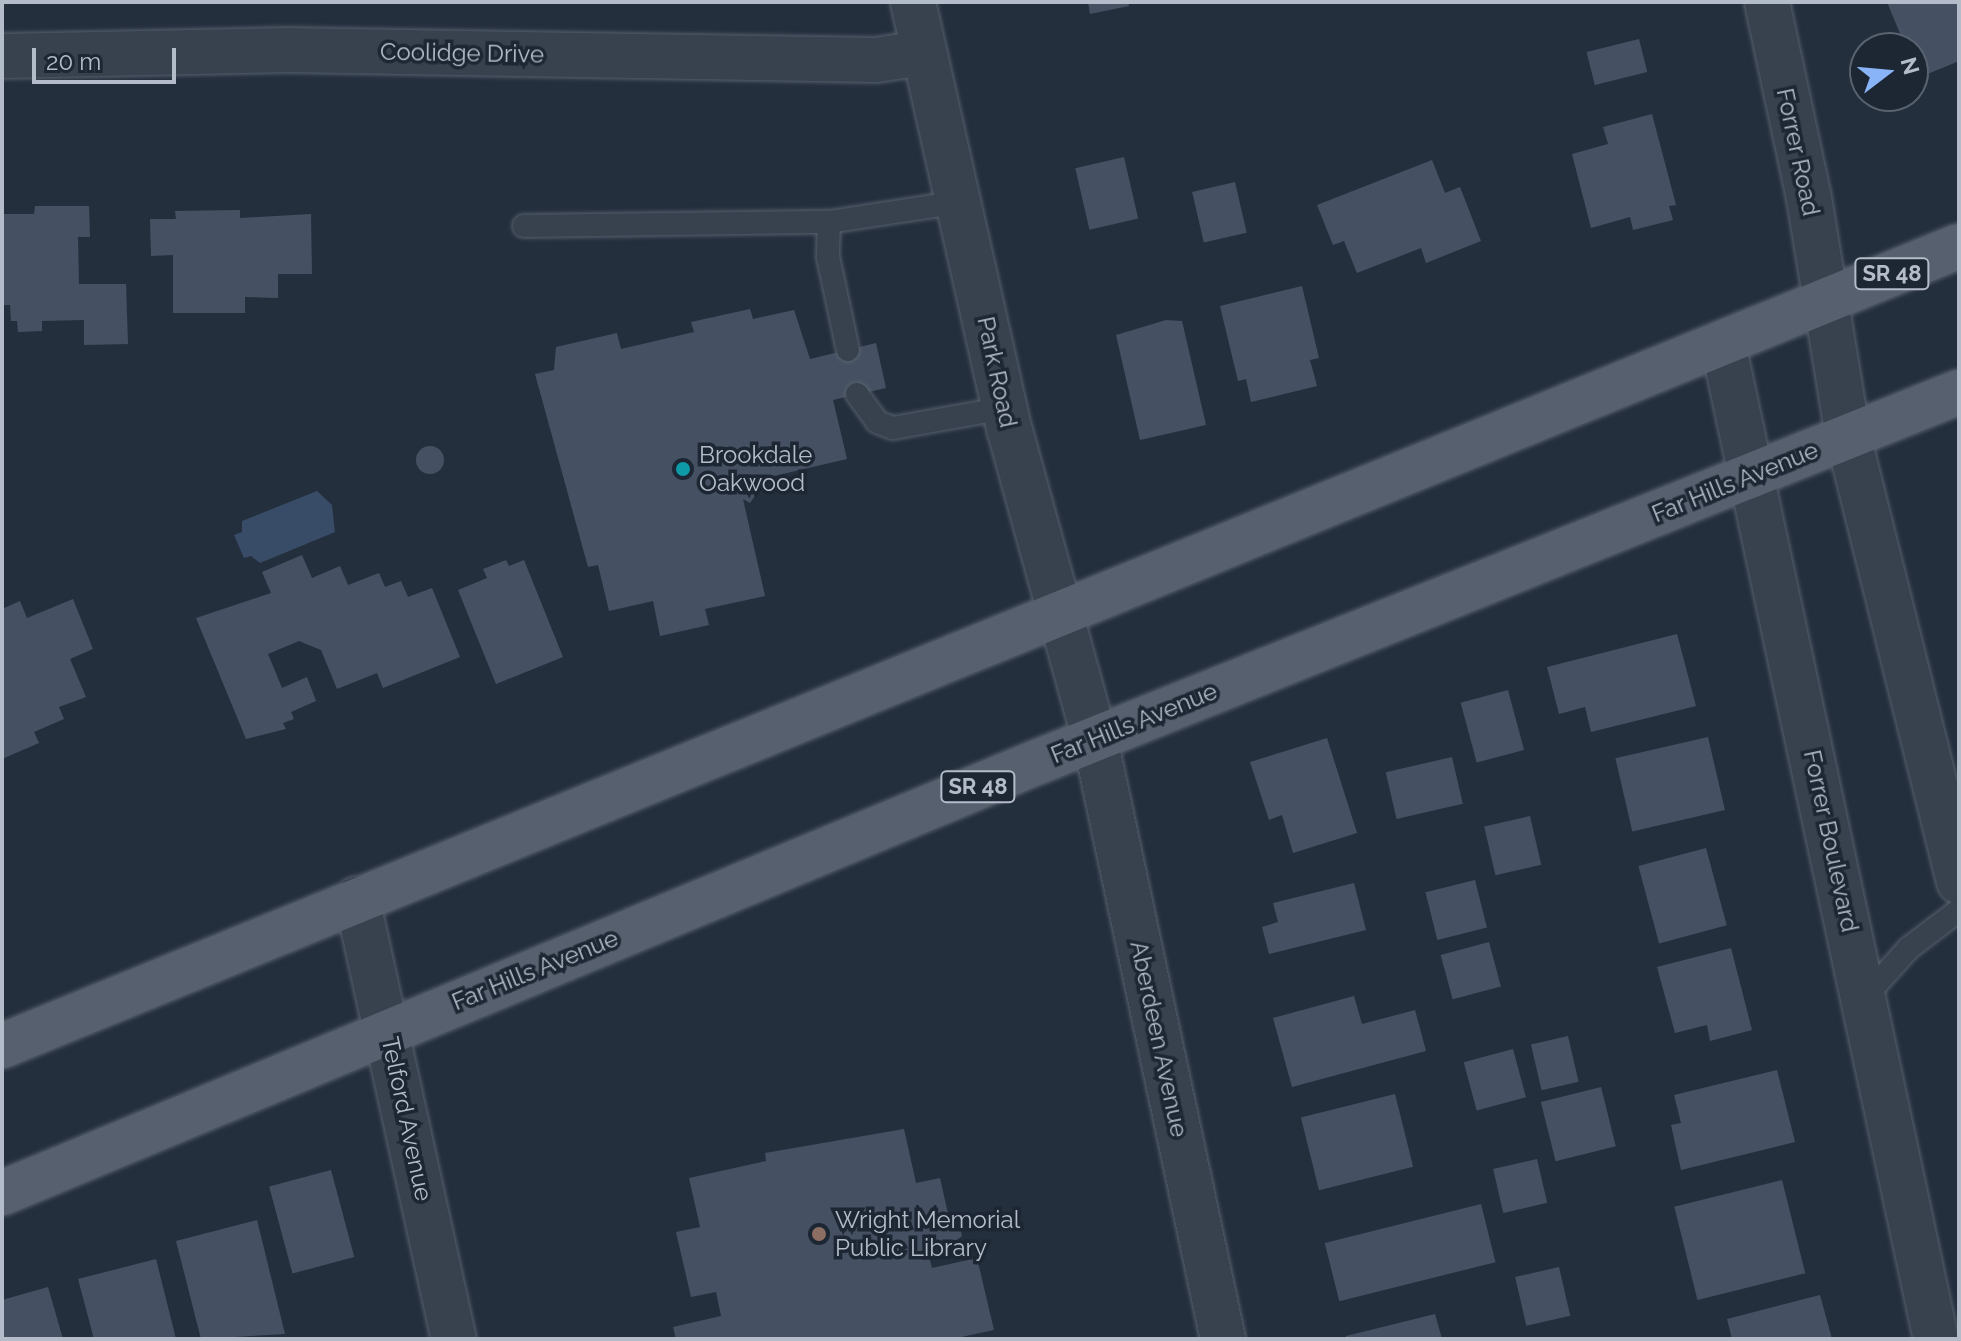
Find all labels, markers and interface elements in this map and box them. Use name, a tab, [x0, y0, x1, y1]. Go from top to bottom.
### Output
scale bar	[36, 32, 180, 82]
north arrow	[1849, 32, 1929, 112]
street label: Coolidge Drive	[380, 37, 544, 69]
text: 20 m	[46, 47, 101, 76]
text: N	[1895, 54, 1925, 78]
street label: Forrer Road	[1770, 85, 1826, 219]
road number: SR 48	[1854, 256, 1930, 292]
street label: Park Road	[971, 314, 1023, 430]
street label: Far Hills Avenue	[1647, 435, 1823, 529]
place label: Brookdale Oakwood	[699, 441, 812, 497]
marker: Brookdale Oakwood	[674, 460, 692, 478]
street label: Far Hills Avenue	[1046, 676, 1222, 770]
street label: Forrer Boulevard	[1798, 747, 1864, 935]
road number: SR 48	[940, 769, 1016, 805]
street label: Far Hills Avenue	[447, 923, 623, 1017]
street label: Aberdeen Avenue	[1124, 938, 1194, 1140]
street label: Telford Avenue	[375, 1034, 439, 1204]
place label: Wright Memorial Public Library	[835, 1206, 1020, 1262]
marker: Wright Memorial Public Library	[810, 1225, 828, 1243]

